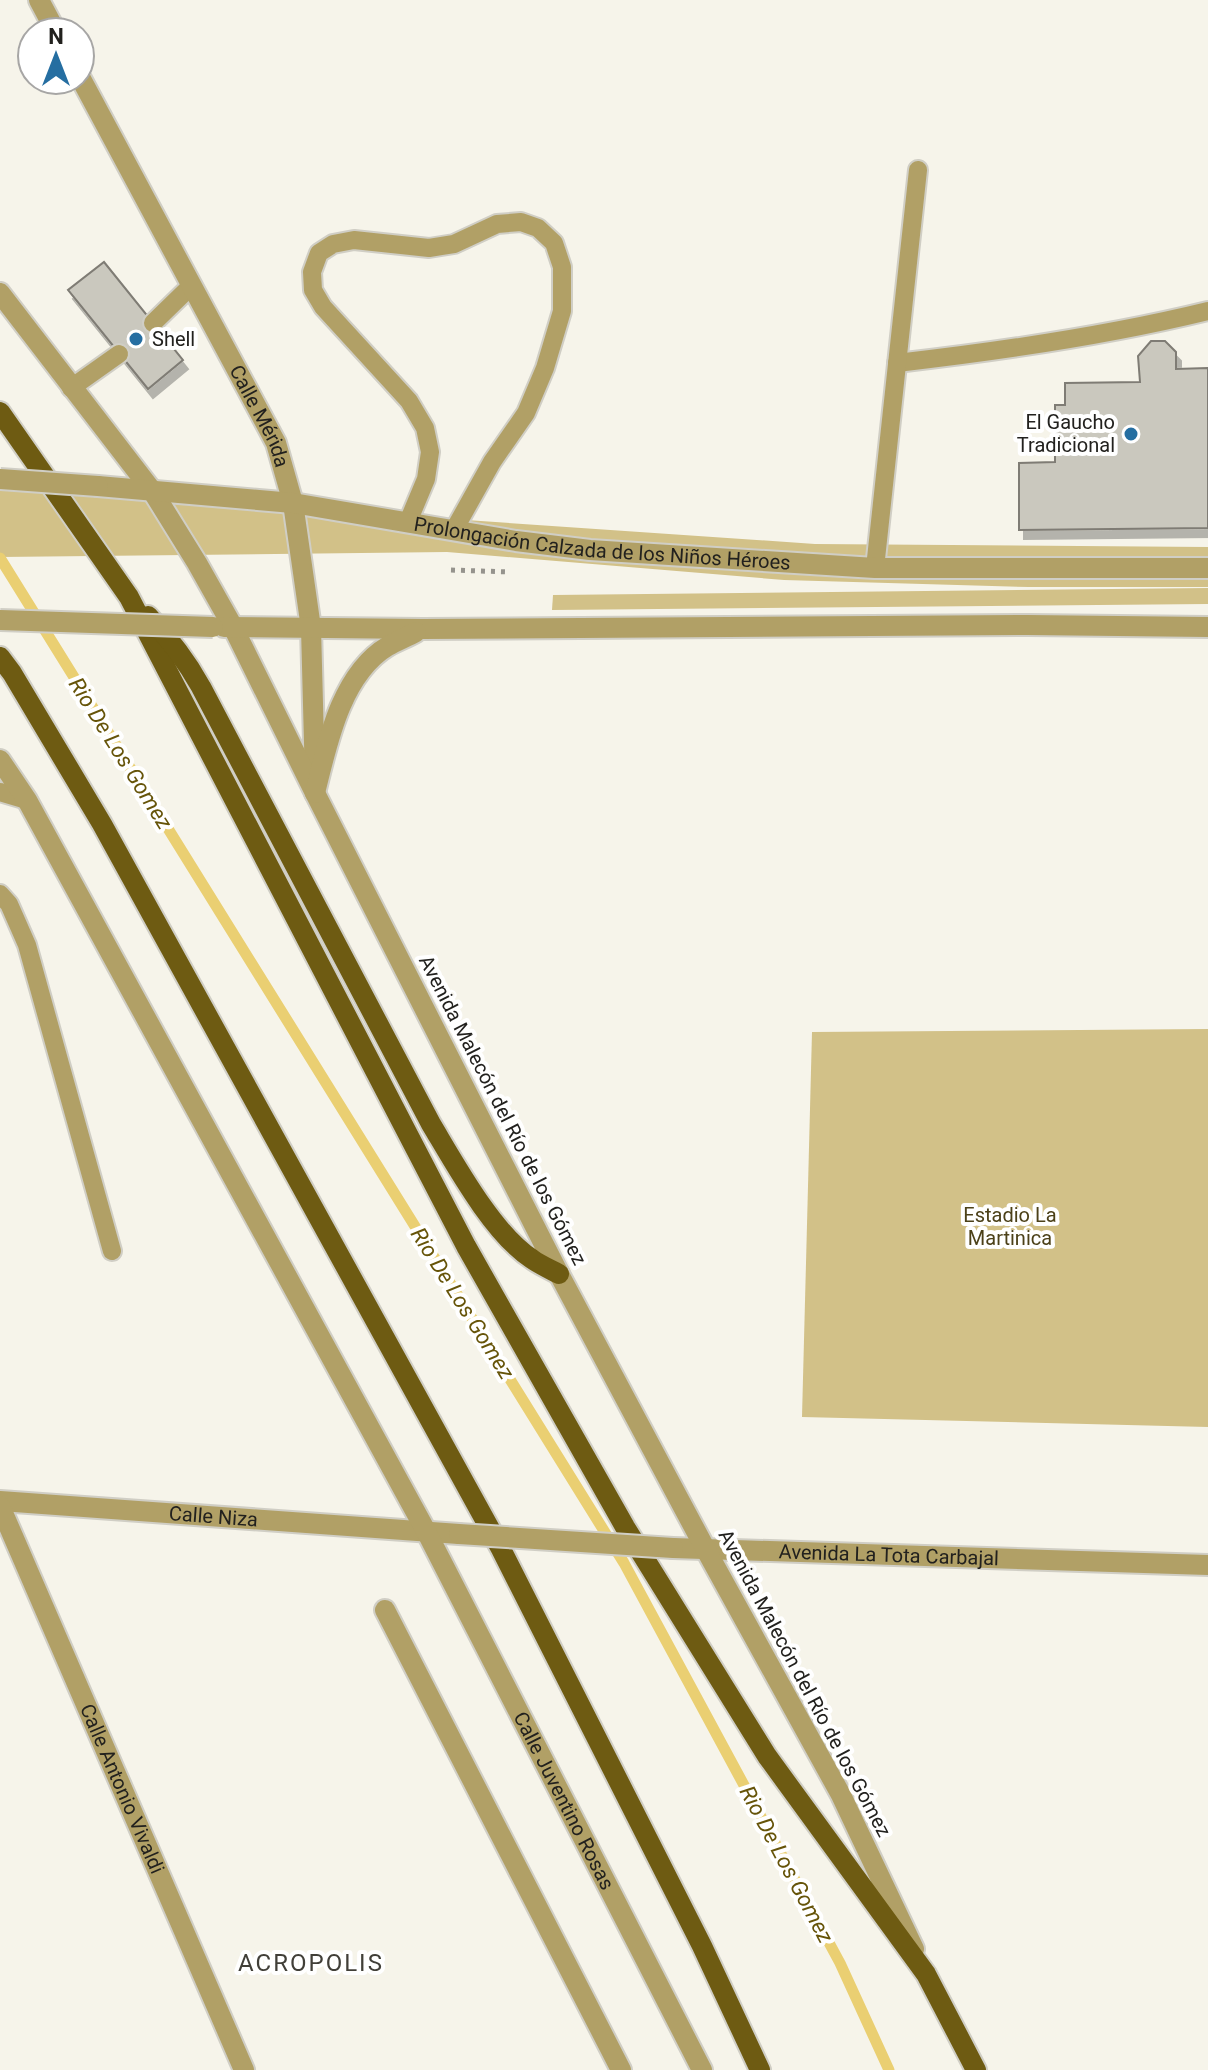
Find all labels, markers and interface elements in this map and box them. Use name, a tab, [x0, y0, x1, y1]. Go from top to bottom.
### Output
north arrow	[16, 16, 96, 96]
text: N	[48, 24, 64, 49]
place label: Shell	[152, 327, 195, 351]
marker: Shell	[127, 330, 145, 348]
street label: Calle Mérida	[224, 361, 294, 470]
place label: El Gaucho Tradicional	[1017, 410, 1115, 457]
marker: El Gaucho Tradicional	[1122, 425, 1140, 443]
street label: Prolongación Calzada de los Niños Héroes	[412, 512, 791, 575]
water label: Rio De Los Gomez	[64, 673, 178, 834]
street label: Avenida Malecón del Río de los Gómez	[414, 951, 592, 1269]
park label: Estadio La Martinica	[963, 1203, 1057, 1250]
water label: Rio De Los Gomez	[406, 1223, 520, 1384]
street label: Calle Niza	[168, 1501, 259, 1532]
street label: Avenida Malecón del Río de los Gómez	[714, 1525, 896, 1841]
street label: Avenida La Tota Carbajal	[778, 1539, 999, 1570]
street label: Calle Antonio Vivaldi	[75, 1700, 170, 1877]
street label: Calle Juventino Rosas	[509, 1708, 620, 1894]
water label: Rio De Los Gomez	[735, 1782, 839, 1947]
district label: ACROPOLIS	[238, 1949, 384, 1977]

